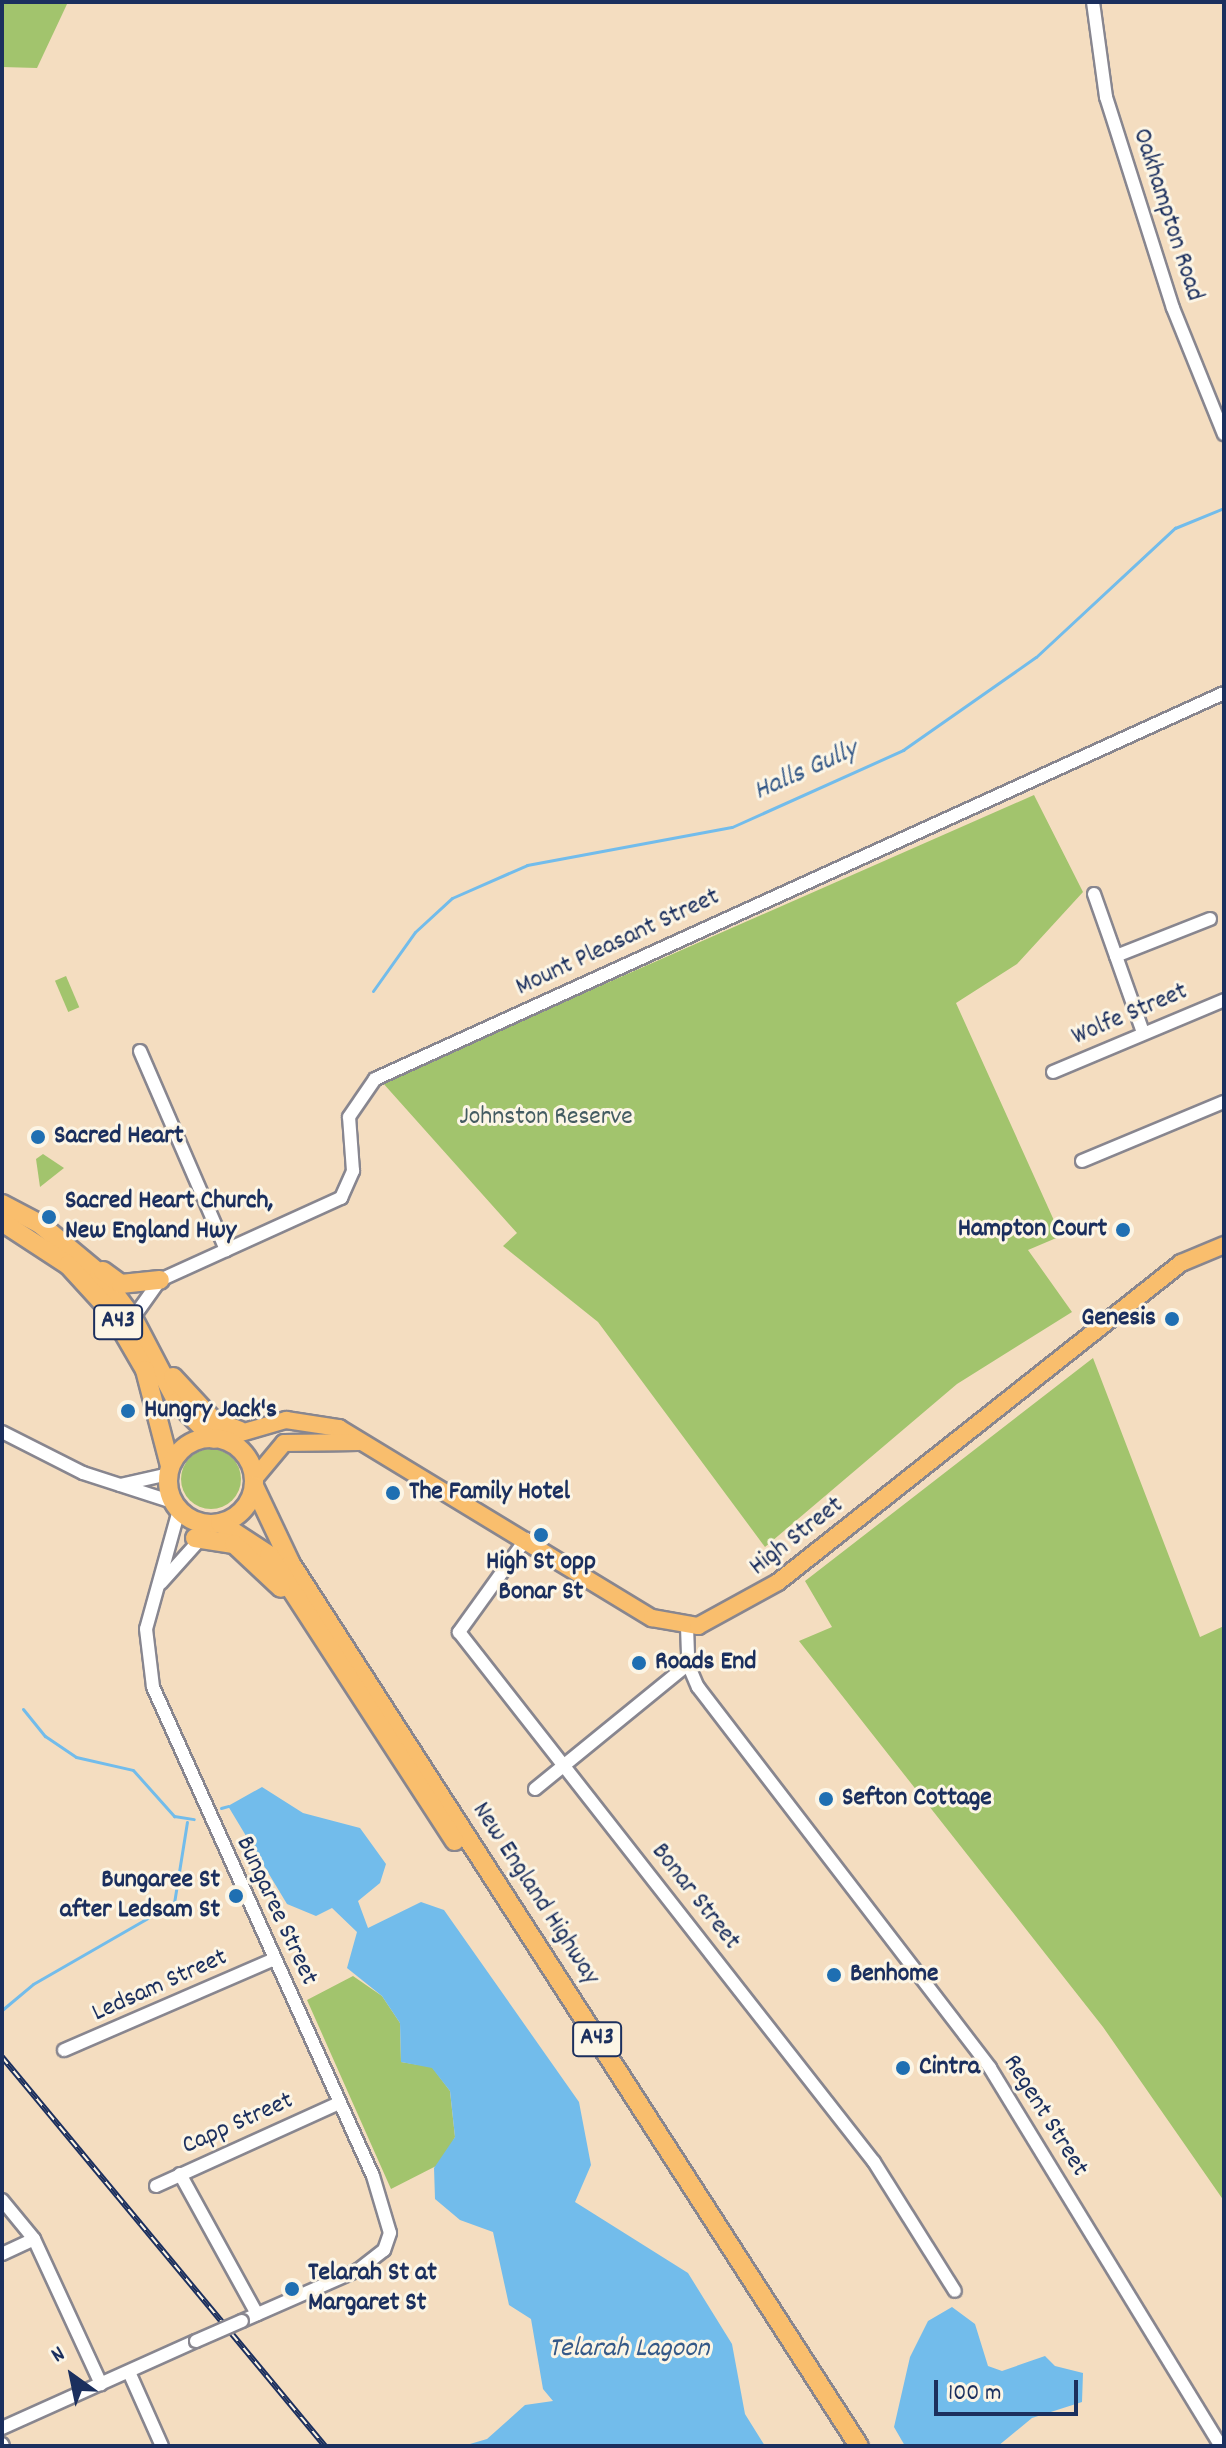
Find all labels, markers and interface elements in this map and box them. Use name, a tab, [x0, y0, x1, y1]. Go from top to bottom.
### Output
street label: Oakhampton Road	[1124, 125, 1210, 305]
water label: Halls Gully	[749, 734, 863, 810]
street label: Mount Pleasant Street	[511, 882, 725, 1004]
street label: Wolfe Street	[1068, 977, 1192, 1053]
park label: Johnston Reserve	[459, 1102, 633, 1134]
place label: Sacred Heart	[54, 1121, 184, 1153]
marker: Sacred Heart	[29, 1128, 47, 1146]
place label: Sacred Heart Church, New England Hwy	[65, 1186, 273, 1248]
marker: Sacred Heart Church, New England Hwy	[40, 1208, 58, 1226]
place label: Hampton Court	[958, 1214, 1107, 1246]
marker: Hampton Court	[1114, 1221, 1132, 1239]
road number: A43	[92, 1302, 144, 1342]
place label: Genesis	[1081, 1303, 1156, 1335]
marker: Genesis	[1163, 1310, 1181, 1328]
place label: Hungry Jack's	[144, 1395, 277, 1427]
marker: Hungry Jack's	[119, 1402, 137, 1420]
place label: The Family Hotel	[409, 1477, 570, 1509]
marker: The Family Hotel	[384, 1484, 402, 1502]
street label: High Street	[744, 1491, 850, 1583]
marker: High St opp Bonar St	[532, 1526, 550, 1544]
place label: High St opp Bonar St	[486, 1547, 596, 1608]
place label: Roads End	[655, 1647, 757, 1679]
marker: Roads End	[630, 1654, 648, 1672]
place label: Sefton Cottage	[842, 1783, 992, 1815]
marker: Sefton Cottage	[817, 1790, 835, 1808]
street label: New England Highway	[464, 1797, 606, 1991]
street label: Bungaree Street	[228, 1832, 324, 1990]
street label: Bonar Street	[644, 1837, 746, 1957]
place label: Bungaree St after Ledsam St	[60, 1865, 220, 1926]
marker: Bungaree St after Ledsam St	[227, 1887, 245, 1905]
street label: Ledsam Street	[88, 1942, 232, 2030]
place label: Benhome	[850, 1959, 939, 1991]
marker: Benhome	[825, 1966, 843, 1984]
road number: A43	[571, 2019, 623, 2059]
street label: Regent Street	[995, 2049, 1095, 2183]
place label: Cintra	[919, 2052, 980, 2084]
marker: Cintra	[894, 2059, 912, 2077]
street label: Capp Street	[178, 2086, 298, 2162]
place label: Telarah St at Margaret St	[308, 2258, 437, 2320]
marker: Telarah St at Margaret St	[283, 2280, 301, 2298]
water label: Telarah Lagoon	[549, 2333, 709, 2367]
north arrow	[32, 2336, 112, 2416]
text: N	[46, 2339, 72, 2371]
scale bar	[938, 2364, 1082, 2414]
text: 100 m	[948, 2377, 1001, 2411]

